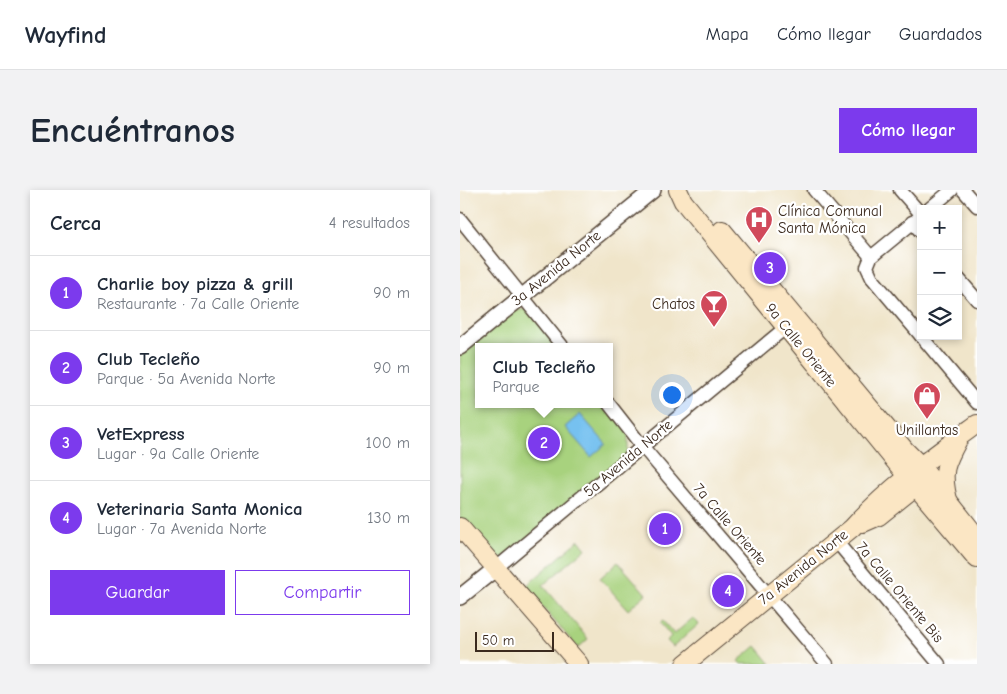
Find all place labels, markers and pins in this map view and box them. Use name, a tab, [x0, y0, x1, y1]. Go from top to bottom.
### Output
place label: Clínica Comunal Santa Mónica	[778, 202, 882, 237]
hospital icon: Clínica Comunal Santa Mónica	[744, 205, 774, 244]
pin: 3	[754, 249, 786, 287]
bar icon: Chatos	[699, 289, 729, 328]
place label: Chatos	[652, 295, 695, 313]
shop icon: Unillantas	[912, 381, 942, 420]
place label: Unillantas	[896, 421, 958, 439]
pin: 2	[528, 424, 560, 462]
pin: 1	[649, 510, 681, 548]
pin: 4	[712, 572, 744, 610]

